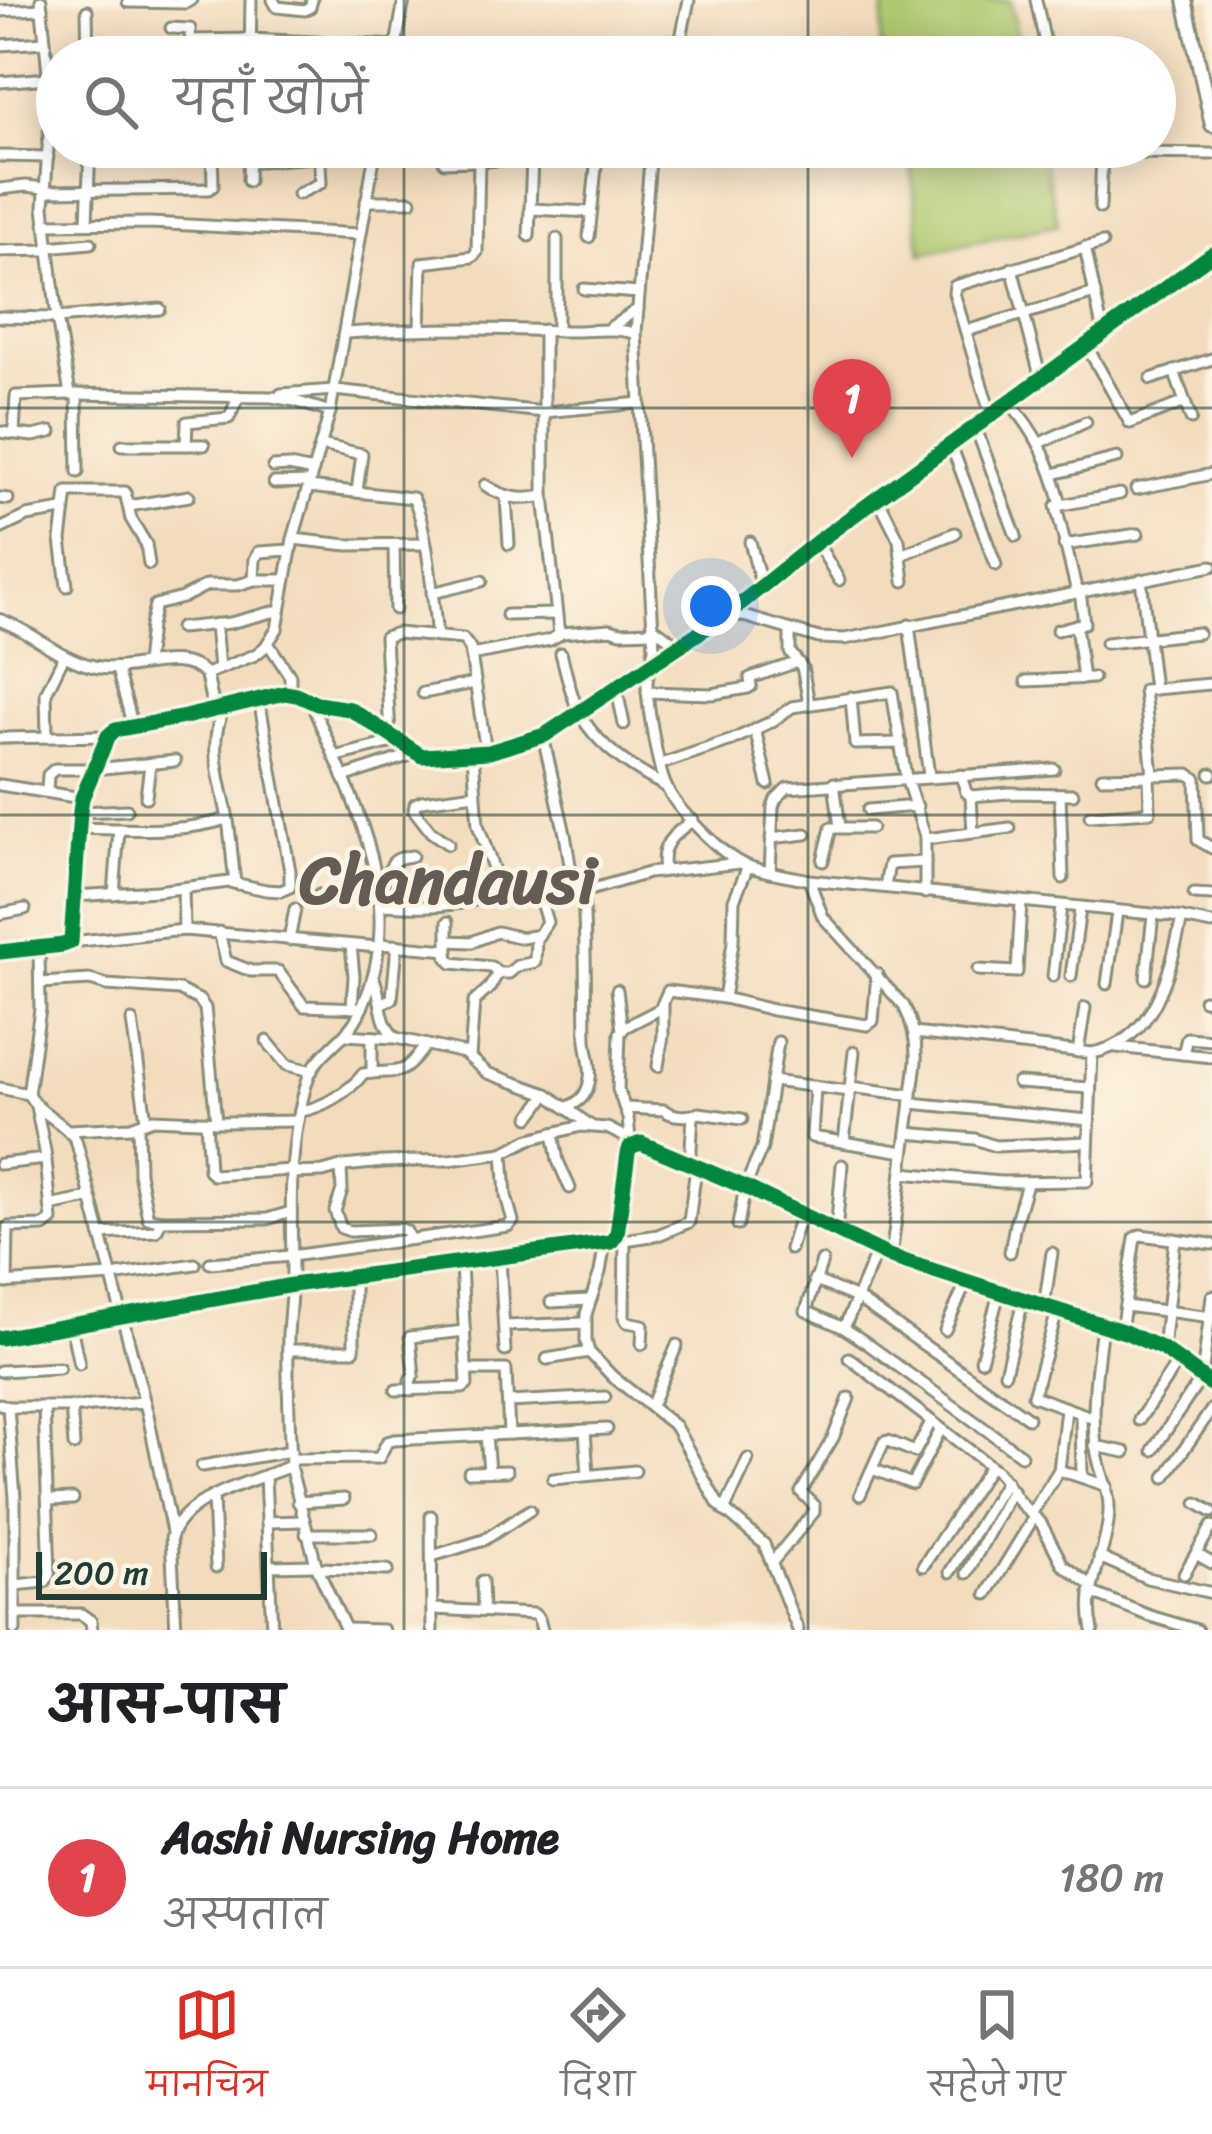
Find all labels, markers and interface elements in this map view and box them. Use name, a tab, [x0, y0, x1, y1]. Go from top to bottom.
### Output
search box	[36, 36, 1176, 168]
text: यहाँ खोजें	[174, 59, 368, 139]
icon: search	[78, 69, 144, 135]
pin: 1	[813, 359, 891, 458]
your location	[681, 576, 741, 636]
district label: Chandausi	[299, 822, 599, 939]
text: 200 m	[54, 1544, 149, 1602]
scale bar	[36, 1546, 267, 1599]
text: आस-पास	[48, 1660, 284, 1750]
text: Aashi Nursing Home	[162, 1798, 559, 1878]
text: 1	[79, 1843, 95, 1912]
text: 180 m	[1059, 1843, 1164, 1912]
text: अस्पताल	[162, 1880, 328, 1949]
tab: मानचित्र	[146, 1982, 268, 2121]
tab: दिशा	[561, 1982, 635, 2121]
tab: सहेजे गए	[928, 1982, 1066, 2121]

